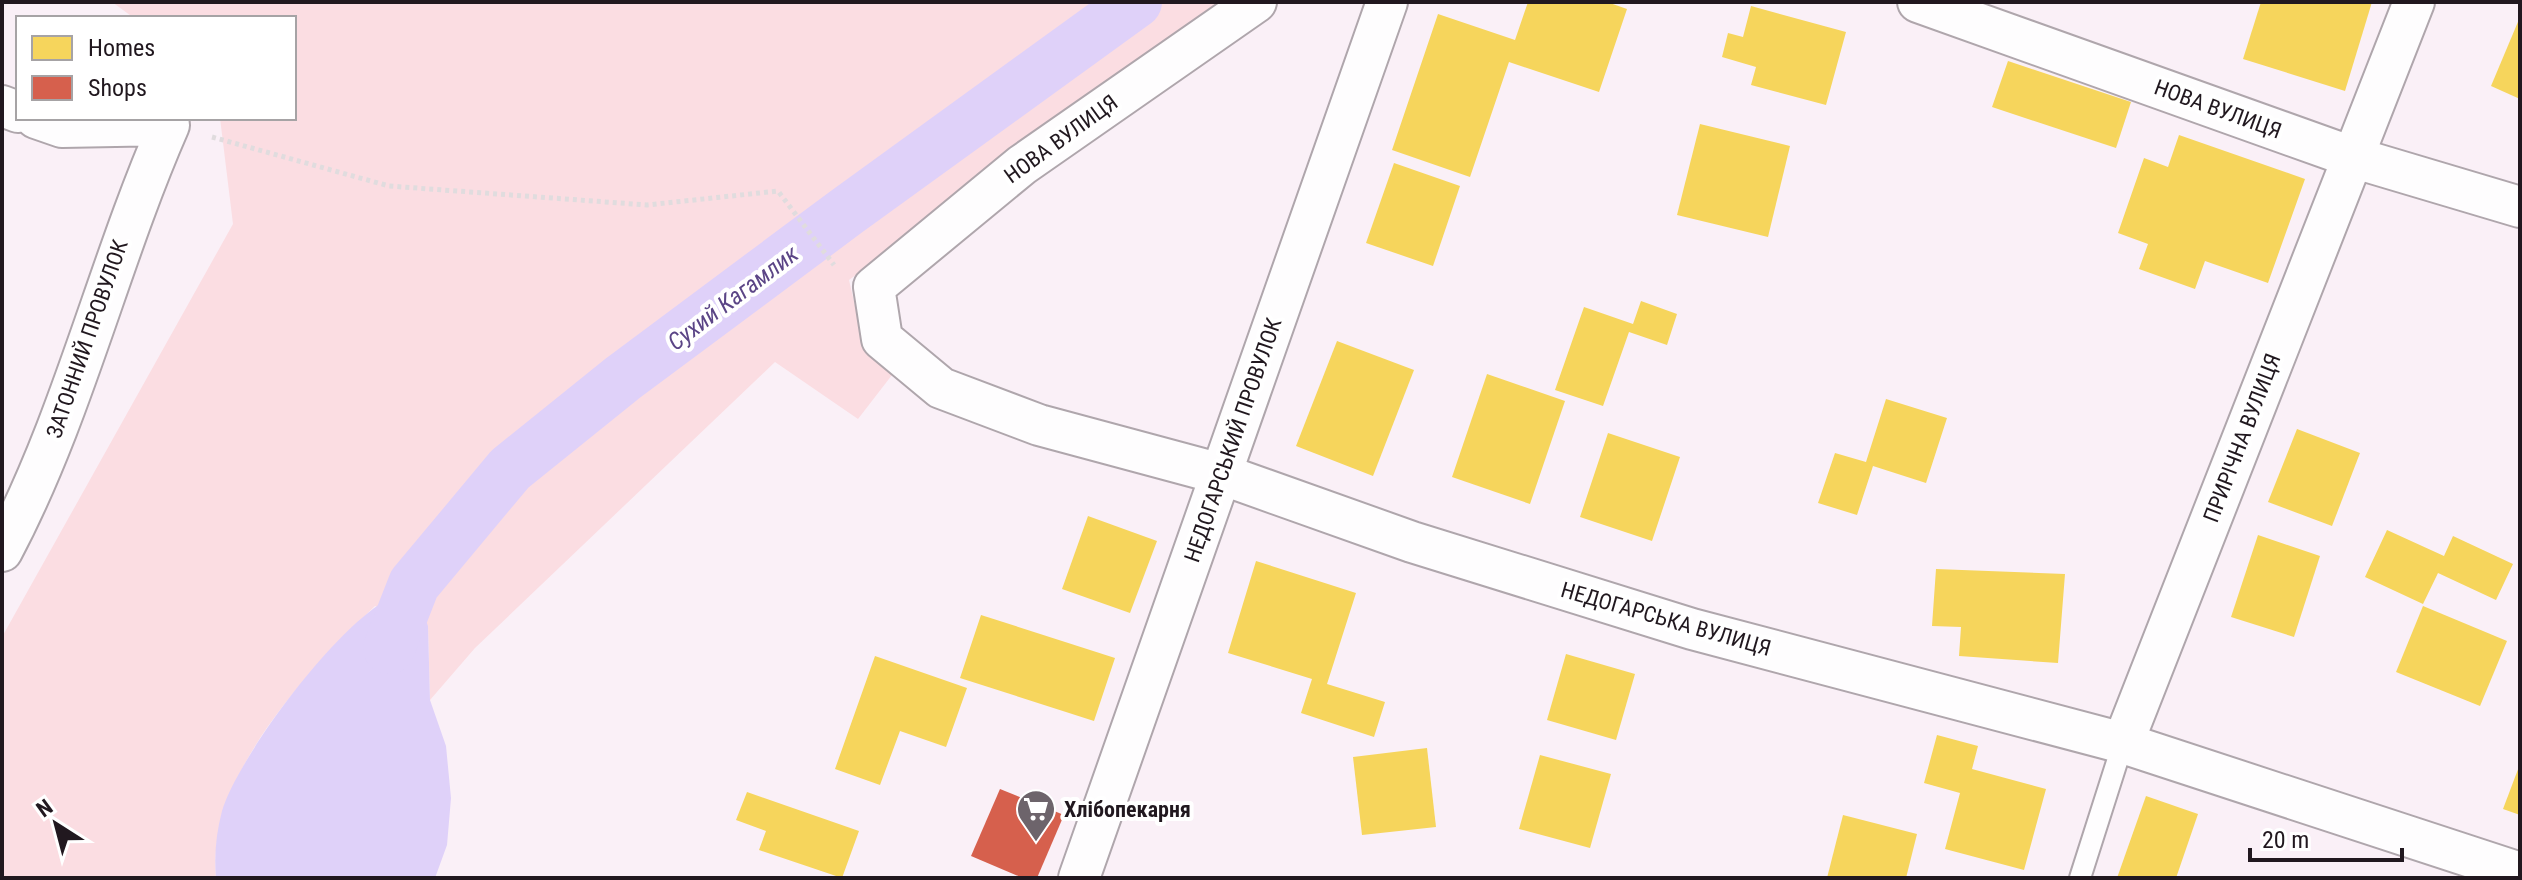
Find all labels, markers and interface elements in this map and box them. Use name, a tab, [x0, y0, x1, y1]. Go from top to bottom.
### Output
legend	[16, 16, 296, 120]
text: Homes	[88, 34, 155, 62]
text: Shops	[88, 74, 147, 102]
street label: НОВА ВУЛИЦЯ	[2151, 74, 2285, 144]
street label: НОВА ВУЛИЦЯ	[1000, 90, 1122, 188]
street label: ЗАТОННИЙ ПРОВУЛОК	[41, 236, 133, 441]
water label: Сухий Кагамлик	[662, 239, 804, 356]
street label: НЕДОГАРСЬКИЙ ПРОВУЛОК	[1179, 314, 1287, 565]
street label: ПРИРІЧНА ВУЛИЦЯ	[2198, 350, 2286, 526]
street label: НЕДОГАРСЬКА ВУЛИЦЯ	[1558, 577, 1774, 661]
north arrow	[16, 784, 96, 864]
supermarket icon: Хлібопекарня	[1015, 788, 1057, 843]
text: N	[32, 794, 57, 822]
place label: Хлібопекарня	[1064, 797, 1191, 822]
scale bar	[2250, 812, 2402, 862]
text: 20 m	[2262, 826, 2309, 854]

